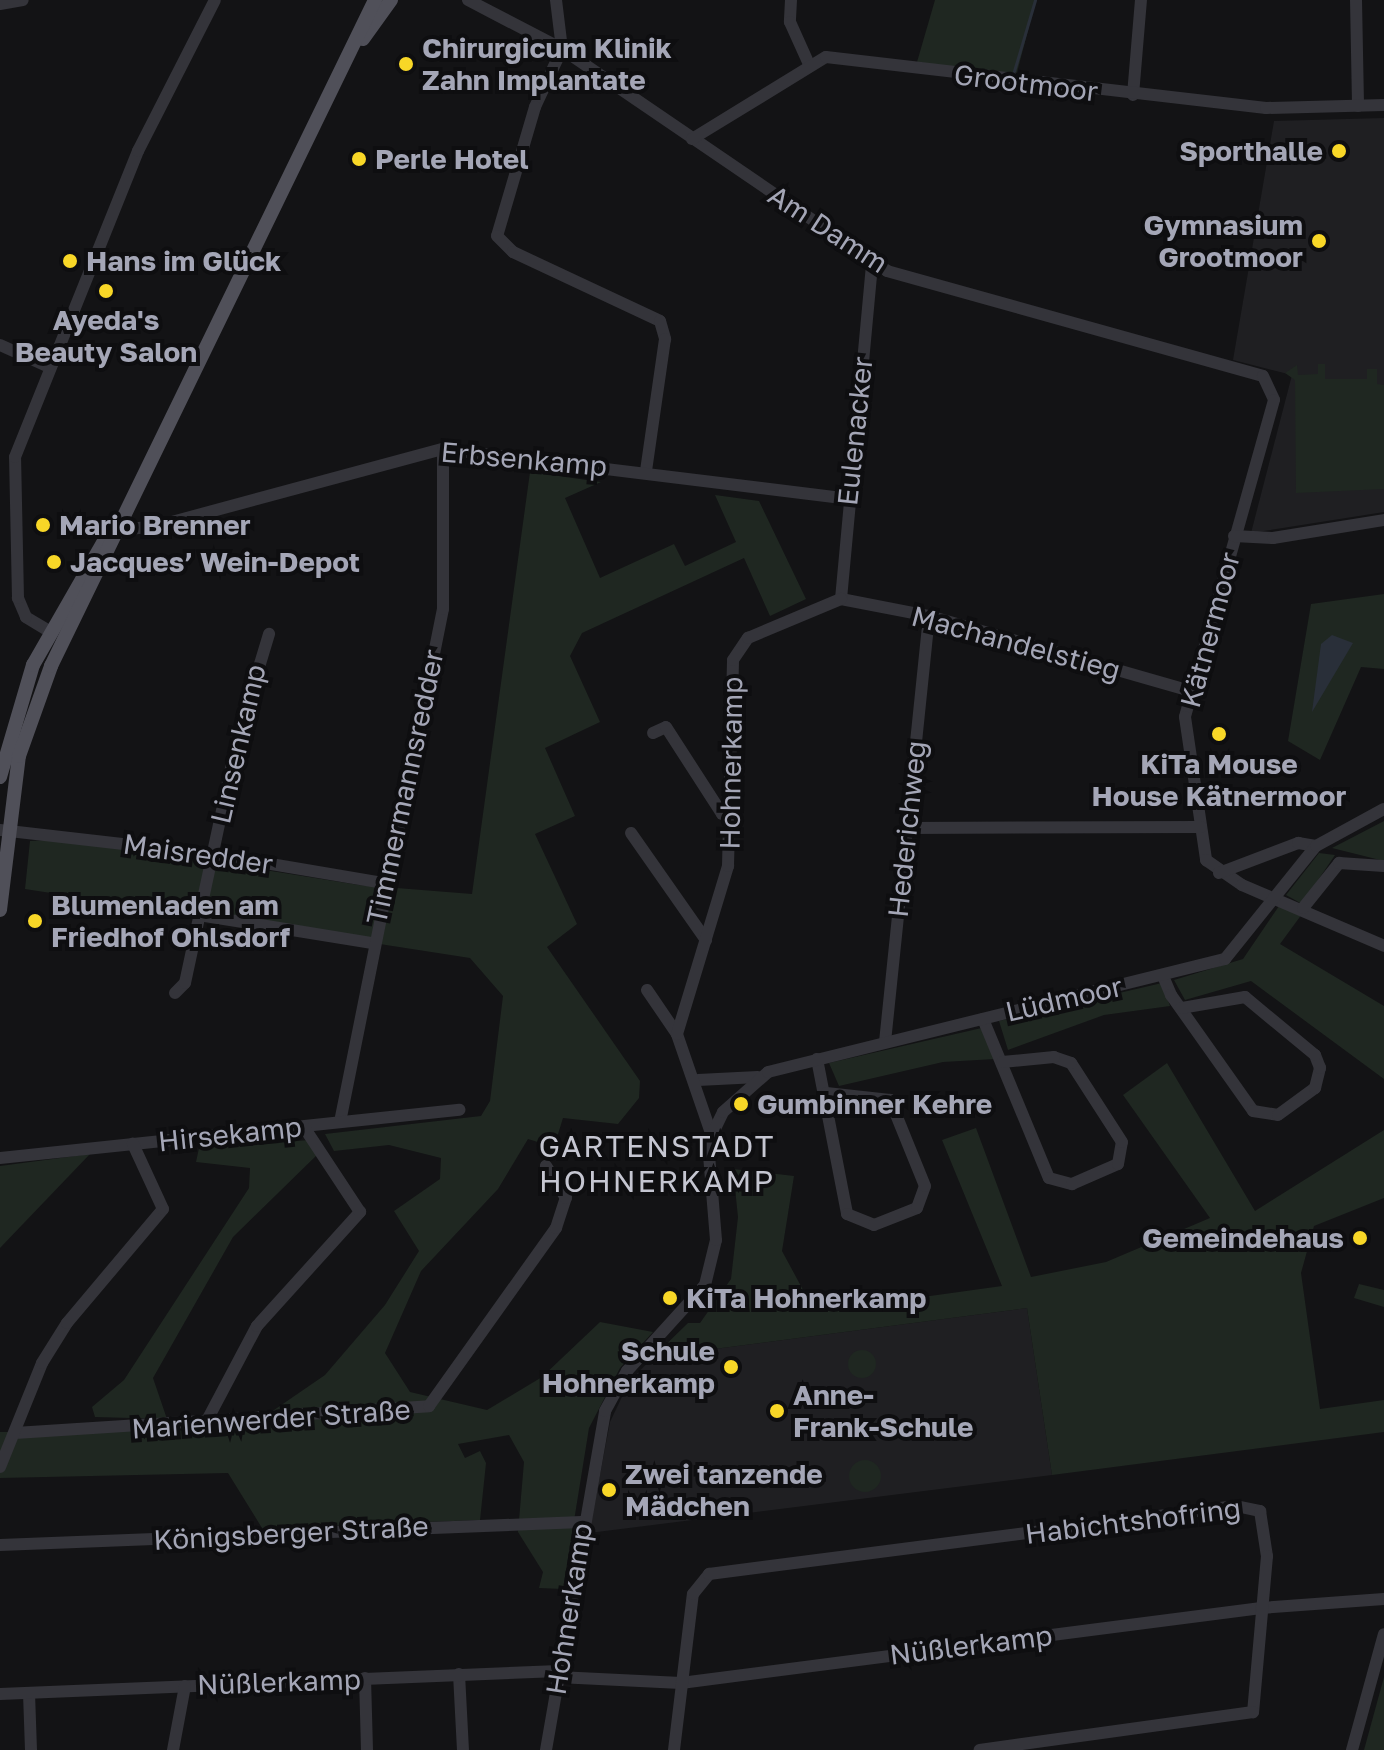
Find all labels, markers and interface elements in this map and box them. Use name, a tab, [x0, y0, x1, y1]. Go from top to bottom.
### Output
place label: Chirurgicum Klinik Zahn Implantate	[422, 31, 672, 97]
marker: Chirurgicum Klinik Zahn Implantate	[397, 55, 415, 73]
street label: Grootmoor	[952, 58, 1100, 108]
place label: Sporthalle	[1179, 134, 1323, 168]
place label: Perle Hotel	[375, 142, 529, 176]
marker: Sporthalle	[1330, 142, 1348, 160]
marker: Perle Hotel	[350, 150, 368, 168]
street label: Am Damm	[762, 178, 894, 280]
place label: Gymnasium Grootmoor	[1143, 208, 1303, 274]
marker: Gymnasium Grootmoor	[1310, 232, 1328, 250]
place label: Hans im Glück	[86, 244, 281, 278]
marker: Hans im Glück	[61, 252, 79, 270]
marker: Ayeda's Beauty Salon	[97, 282, 115, 300]
place label: Ayeda's Beauty Salon	[15, 303, 197, 369]
street label: Eulenacker	[830, 355, 880, 507]
street label: Erbsenkamp	[439, 435, 609, 483]
place label: Mario Brenner	[59, 508, 251, 542]
marker: Mario Brenner	[34, 516, 52, 534]
place label: Jacques’ Wein-Depot	[70, 545, 360, 579]
street label: Kätnermoor	[1173, 549, 1247, 711]
marker: Jacques’ Wein-Depot	[45, 553, 63, 571]
street label: Machandelstieg	[908, 599, 1124, 687]
street label: Timmermannsredder	[359, 647, 451, 927]
street label: Linsenkamp	[203, 661, 273, 827]
street label: Hohnerkamp	[713, 676, 749, 850]
marker: KiTa Mouse House Kätnermoor	[1210, 725, 1228, 743]
street label: Hederichweg	[881, 739, 933, 919]
place label: KiTa Mouse House Kätnermoor	[1092, 747, 1346, 813]
street label: Maisredder	[121, 827, 275, 881]
place label: Blumenladen am Friedhof Ohlsdorf	[51, 888, 290, 954]
marker: Blumenladen am Friedhof Ohlsdorf	[26, 912, 44, 930]
street label: Lüdmoor	[1002, 969, 1126, 1029]
place label: Gumbinner Kehre	[757, 1087, 992, 1121]
marker: Gumbinner Kehre	[732, 1095, 750, 1113]
street label: Hirsekamp	[157, 1110, 303, 1158]
district label: GARTENSTADT HOHNERKAMP	[539, 1128, 775, 1198]
place label: Gemeindehaus	[1142, 1221, 1344, 1255]
marker: Gemeindehaus	[1351, 1229, 1369, 1247]
place label: KiTa Hohnerkamp	[686, 1281, 926, 1315]
marker: KiTa Hohnerkamp	[661, 1289, 679, 1307]
place label: Schule Hohnerkamp	[542, 1334, 715, 1400]
marker: Schule Hohnerkamp	[722, 1358, 740, 1376]
place label: Anne- Frank-Schule	[793, 1378, 974, 1444]
street label: Marienwerder Straße	[130, 1392, 412, 1446]
marker: Anne- Frank-Schule	[768, 1402, 786, 1420]
place label: Zwei tanzende Mädchen	[625, 1457, 823, 1523]
marker: Zwei tanzende Mädchen	[600, 1481, 618, 1499]
street label: Habichtshofring	[1023, 1491, 1243, 1551]
street label: Königsberger Straße	[153, 1509, 429, 1557]
street label: Hohnerkamp	[539, 1521, 599, 1697]
street label: Nüßlerkamp	[888, 1618, 1054, 1672]
street label: Nüßlerkamp	[197, 1662, 361, 1702]

